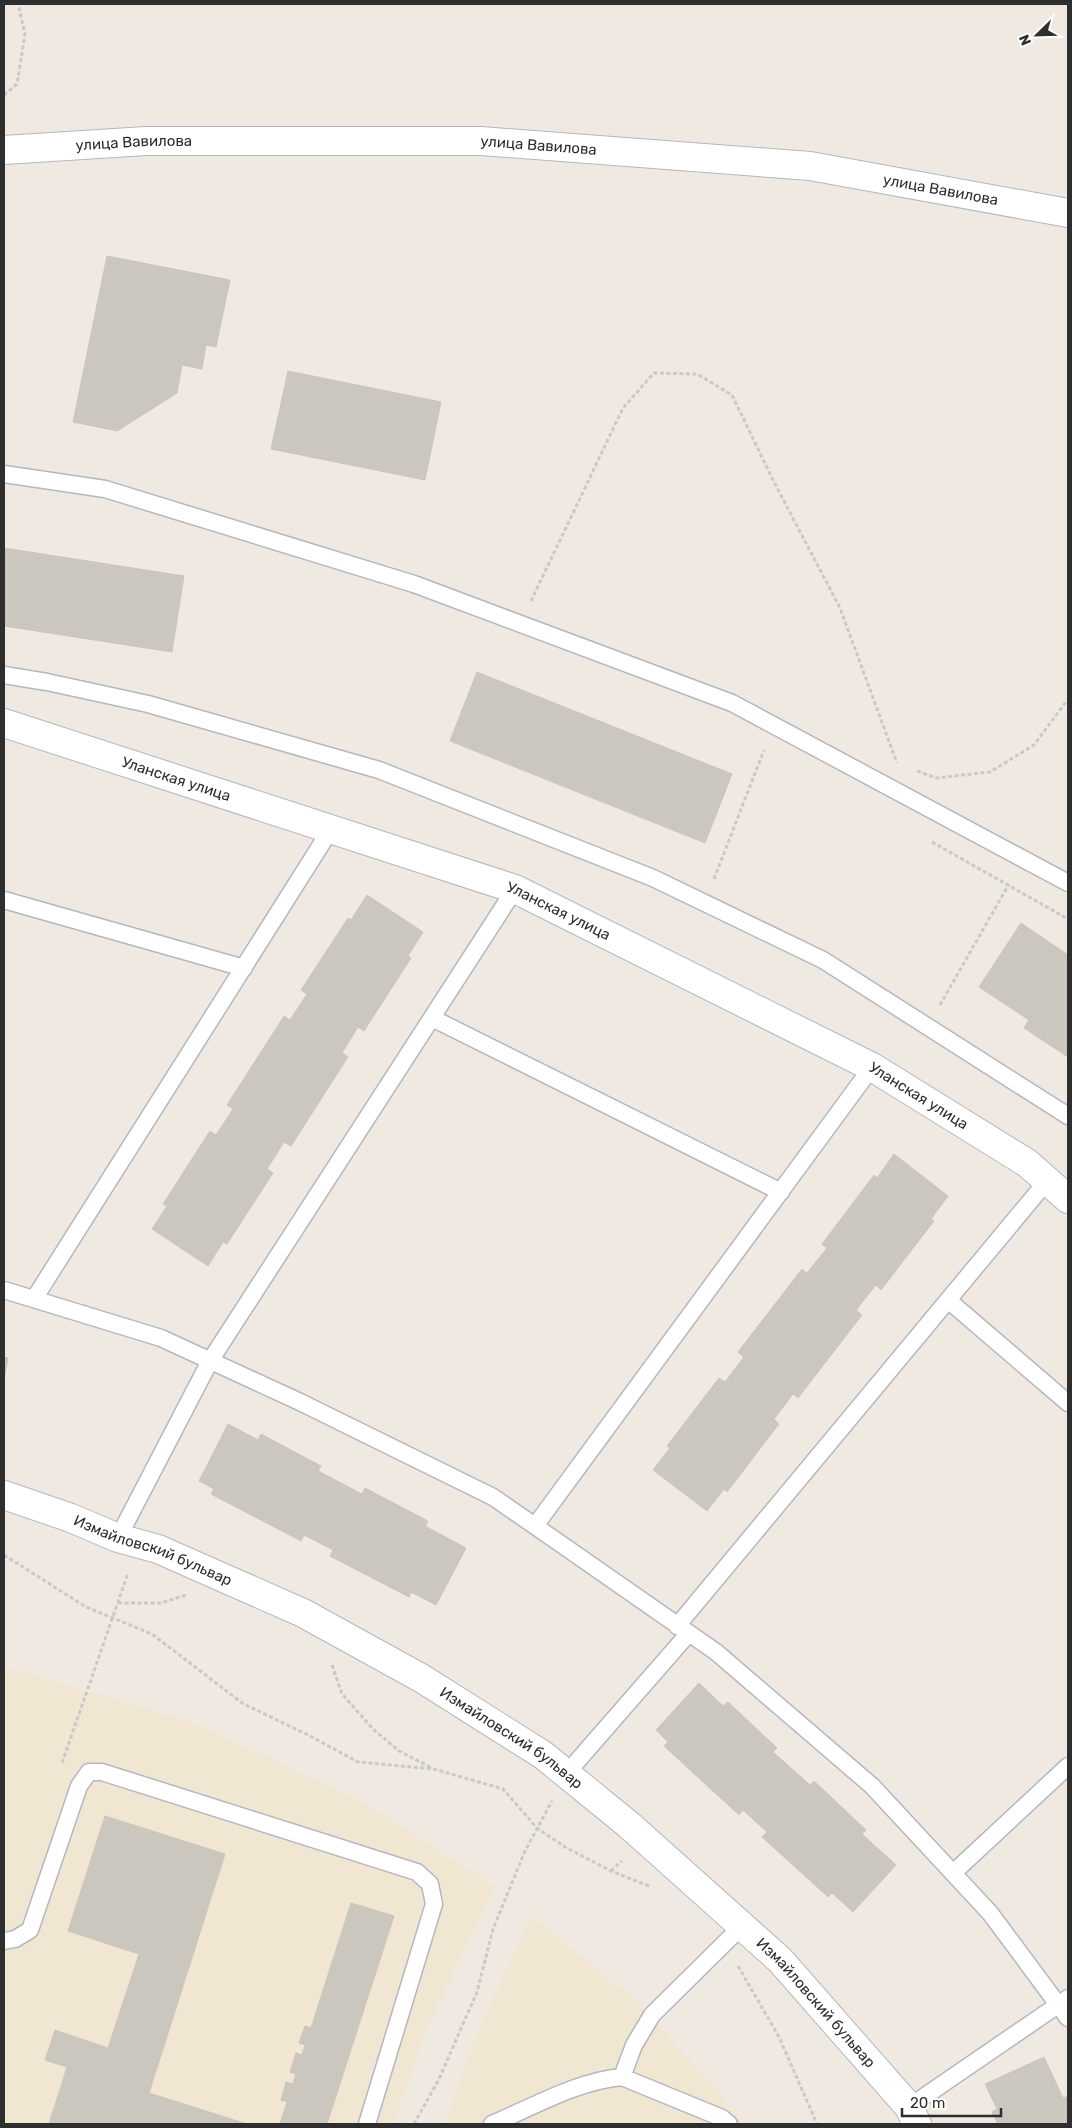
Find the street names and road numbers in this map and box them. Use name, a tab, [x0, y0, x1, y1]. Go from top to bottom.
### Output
street label: улица Вавилова	[75, 132, 192, 154]
street label: улица Вавилова	[480, 132, 597, 159]
street label: улица Вавилова	[882, 170, 1000, 209]
street label: Уланская улица	[119, 753, 233, 805]
street label: Уланская улица	[505, 878, 613, 944]
street label: Уланская улица	[866, 1058, 972, 1133]
street label: Измайловский бульвар	[71, 1511, 235, 1590]
street label: Измайловский бульвар	[436, 1683, 586, 1793]
street label: Измайловский бульвар	[753, 1934, 879, 2071]

